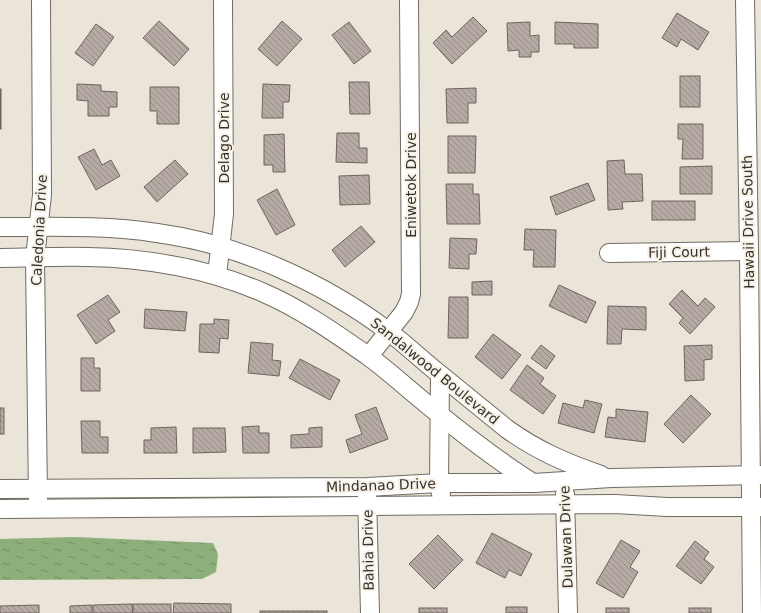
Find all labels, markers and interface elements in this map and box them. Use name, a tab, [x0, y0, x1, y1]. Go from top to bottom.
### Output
street label: Delago Drive	[216, 92, 232, 184]
street label: Eniwetok Drive	[403, 132, 419, 238]
street label: Hawaii Drive South	[739, 155, 757, 289]
street label: Caledonia Drive	[28, 174, 50, 286]
street label: Fiji Court	[648, 243, 710, 261]
street label: Sandalwood Boulevard	[368, 314, 502, 428]
street label: Mindanao Drive	[326, 475, 436, 495]
street label: Dulawan Drive	[556, 485, 576, 589]
street label: Bahia Drive	[359, 509, 377, 591]

